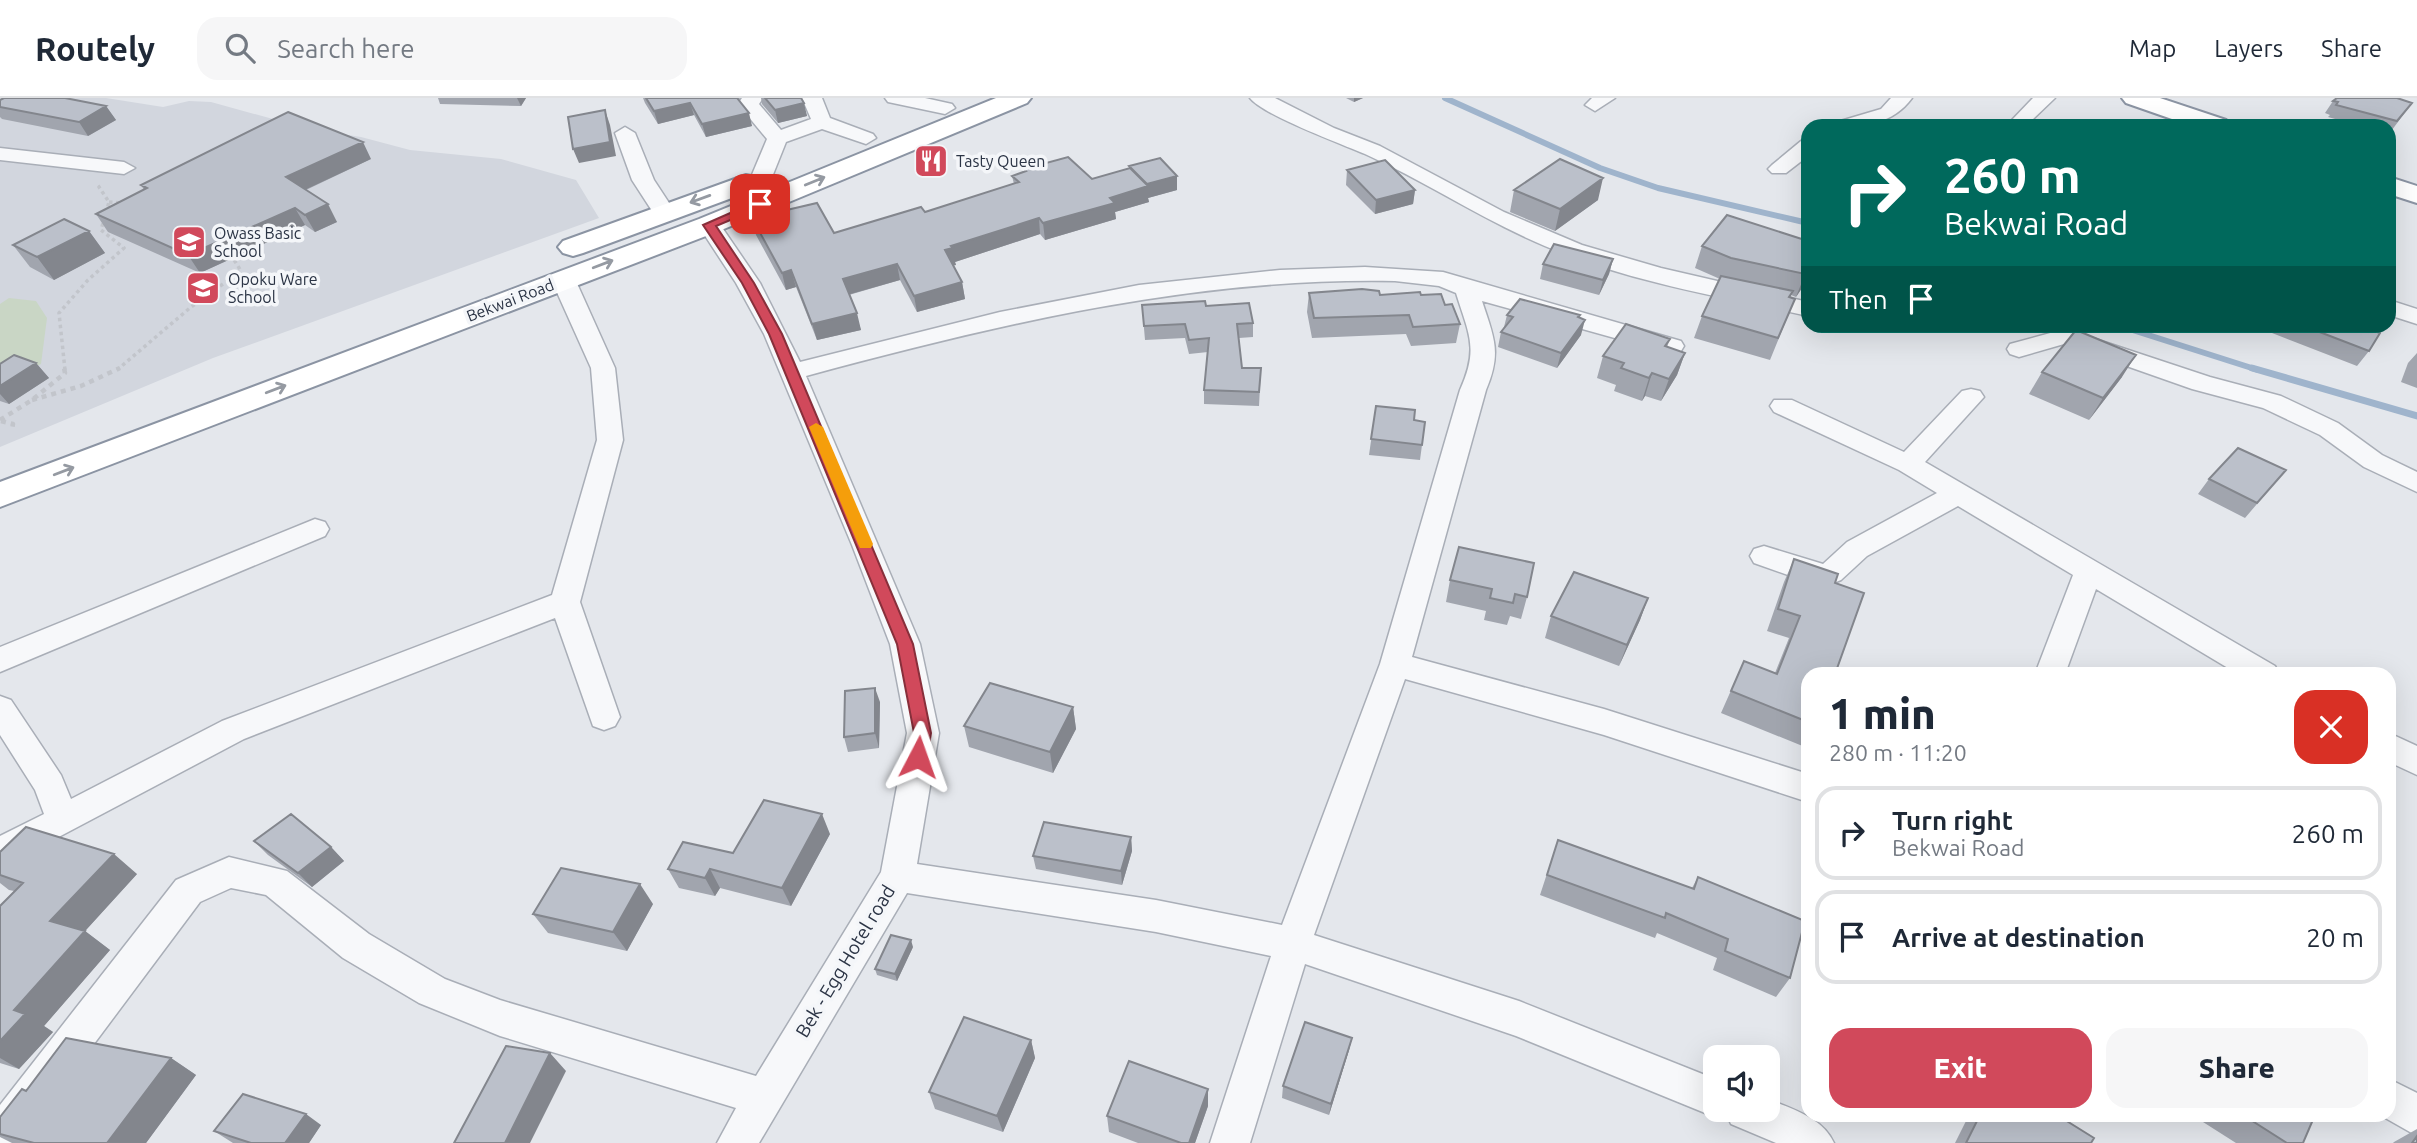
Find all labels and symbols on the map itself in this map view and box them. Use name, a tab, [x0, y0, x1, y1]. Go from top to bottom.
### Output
restaurant icon: Tasty Queen	[912, 142, 950, 180]
place label: Tasty Queen	[956, 152, 1045, 170]
pin	[730, 174, 790, 234]
one-way arrow	[804, 174, 825, 187]
one-way arrow	[690, 194, 712, 206]
school or university icon: Owass Basic School	[170, 223, 208, 261]
place label: Owass Basic School	[214, 224, 302, 260]
one-way arrow	[592, 257, 614, 270]
school or university icon: Opoku Ware School	[184, 269, 222, 307]
place label: Opoku Ware School	[228, 270, 318, 306]
street label: Bekwai Road	[464, 275, 556, 325]
one-way arrow	[265, 382, 287, 395]
one-way arrow	[52, 463, 74, 476]
position arrow	[881, 720, 955, 794]
street label: Bek - Egg Hotel road	[791, 881, 899, 1041]

